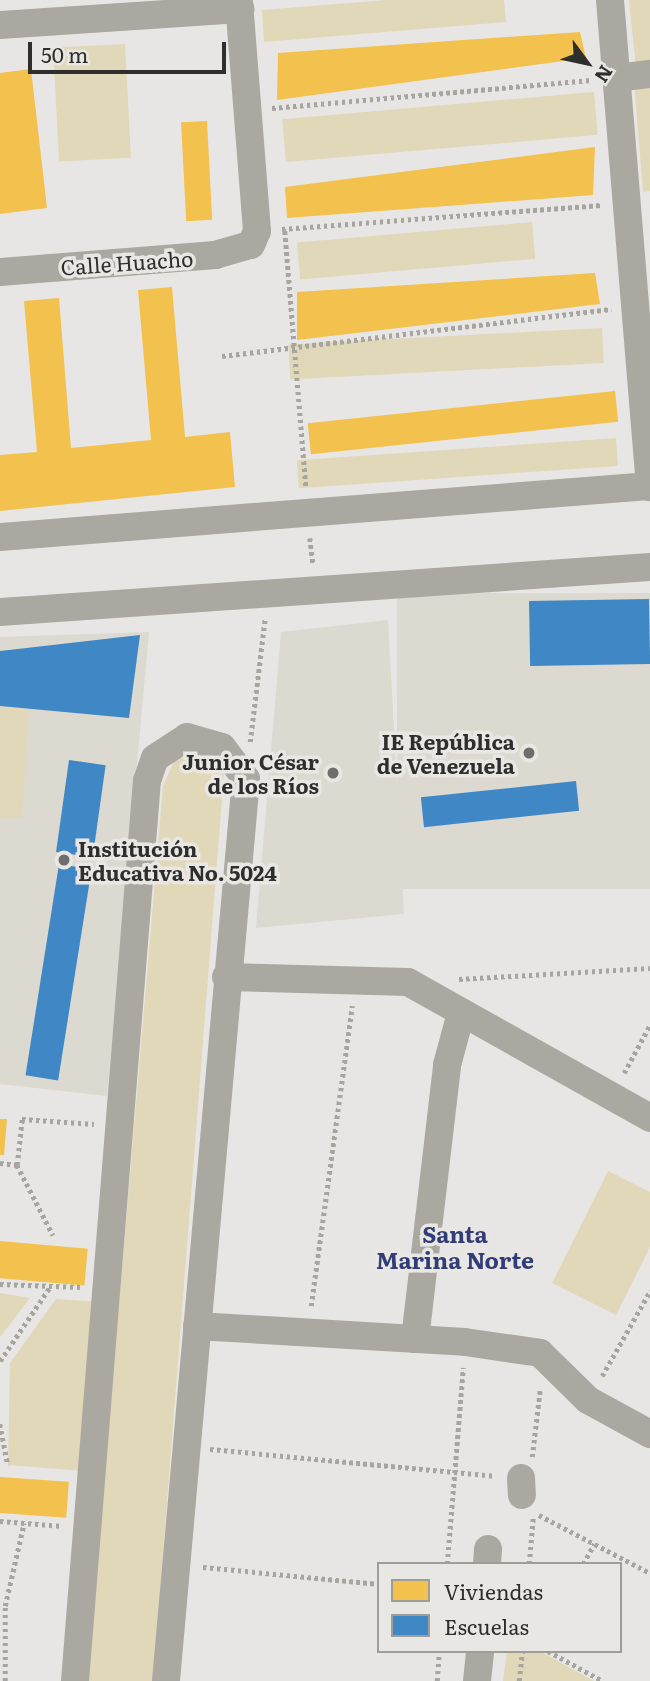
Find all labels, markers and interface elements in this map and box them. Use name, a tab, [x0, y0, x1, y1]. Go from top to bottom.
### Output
scale bar	[32, 28, 229, 72]
north arrow	[552, 28, 622, 98]
text: 50 m	[41, 38, 88, 69]
text: N	[589, 60, 621, 89]
street label: Calle Huacho	[60, 245, 194, 279]
place label: IE República de Venezuela	[377, 728, 515, 778]
marker: IE República de Venezuela	[521, 745, 537, 761]
place label: Junior César de los Ríos	[182, 748, 319, 798]
marker: Junior César de los Ríos	[325, 765, 341, 781]
place label: Institución Educativa No. 5024	[78, 835, 277, 885]
marker: Institución Educativa No. 5024	[56, 852, 72, 868]
district label: Santa Marina Norte	[376, 1219, 534, 1273]
legend	[377, 1562, 622, 1653]
text: Viviendas	[444, 1575, 543, 1606]
text: Escuelas	[444, 1610, 529, 1641]

